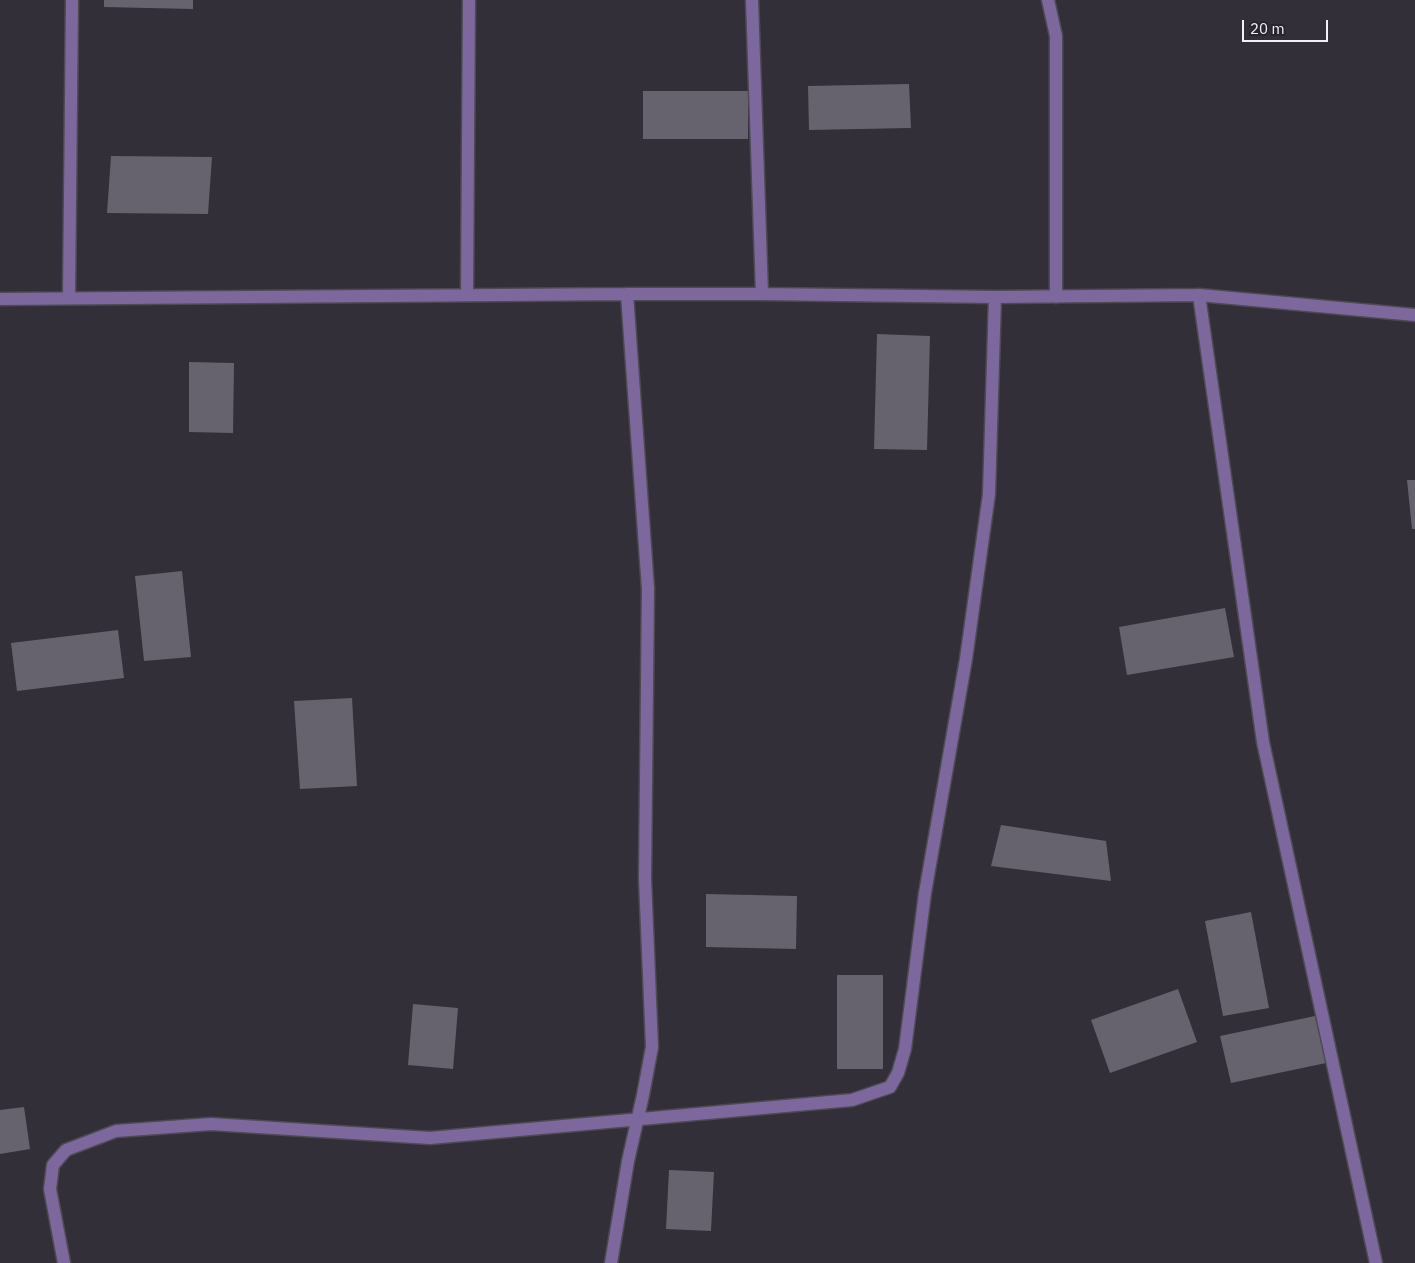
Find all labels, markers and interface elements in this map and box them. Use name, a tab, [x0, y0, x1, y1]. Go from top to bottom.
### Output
scale bar	[1245, 10, 1331, 42]
text: 20 m	[1250, 19, 1285, 38]

